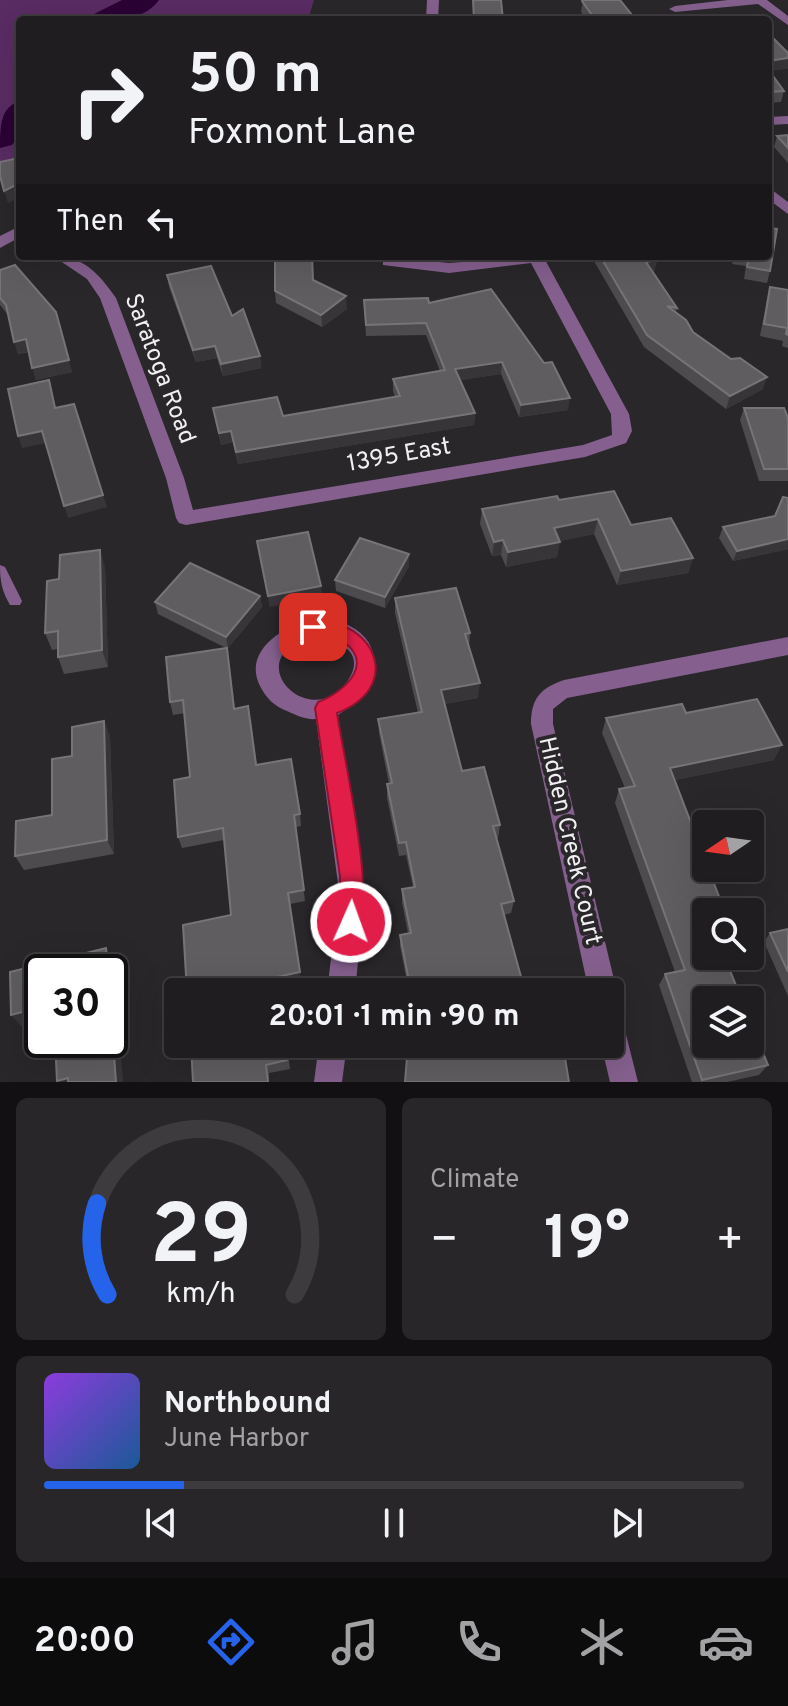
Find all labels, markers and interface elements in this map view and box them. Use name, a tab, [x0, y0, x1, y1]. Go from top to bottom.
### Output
text: 50 m	[188, 42, 322, 112]
icon: right	[56, 48, 160, 152]
text: Foxmont Lane	[188, 111, 416, 157]
icon: left	[140, 200, 184, 244]
text: Then	[56, 204, 124, 241]
street label: Saratoga Road	[117, 290, 201, 448]
street label: 1395 East	[345, 432, 453, 480]
pin	[279, 593, 347, 661]
icon: arrive	[291, 605, 335, 649]
street label: Hidden Creek Court	[530, 734, 608, 948]
north arrow	[692, 810, 764, 882]
map controls	[692, 810, 764, 1058]
position arrow	[309, 880, 393, 964]
button: search	[692, 898, 764, 970]
speed limit sign: 30	[24, 954, 128, 1058]
button: layers	[692, 986, 764, 1058]
text: 20:01 · 1 min · 90 m	[268, 999, 520, 1036]
text: Climate	[430, 1164, 519, 1197]
text: 29	[150, 1188, 252, 1293]
text: 19°	[544, 1204, 630, 1280]
text: −	[430, 1214, 458, 1270]
text: +	[716, 1214, 744, 1270]
text: km/h	[166, 1277, 236, 1313]
text: Northbound	[164, 1386, 331, 1423]
text: June Harbor	[164, 1423, 309, 1456]
icon: previous	[139, 1501, 183, 1545]
icon: pause	[372, 1501, 416, 1545]
icon: next	[605, 1501, 649, 1545]
icon: directions	[203, 1614, 259, 1670]
icon: music	[327, 1614, 383, 1670]
icon: phone	[451, 1614, 507, 1670]
icon: climate	[574, 1614, 630, 1670]
icon: car	[698, 1614, 754, 1670]
text: 20:00	[34, 1619, 136, 1665]

